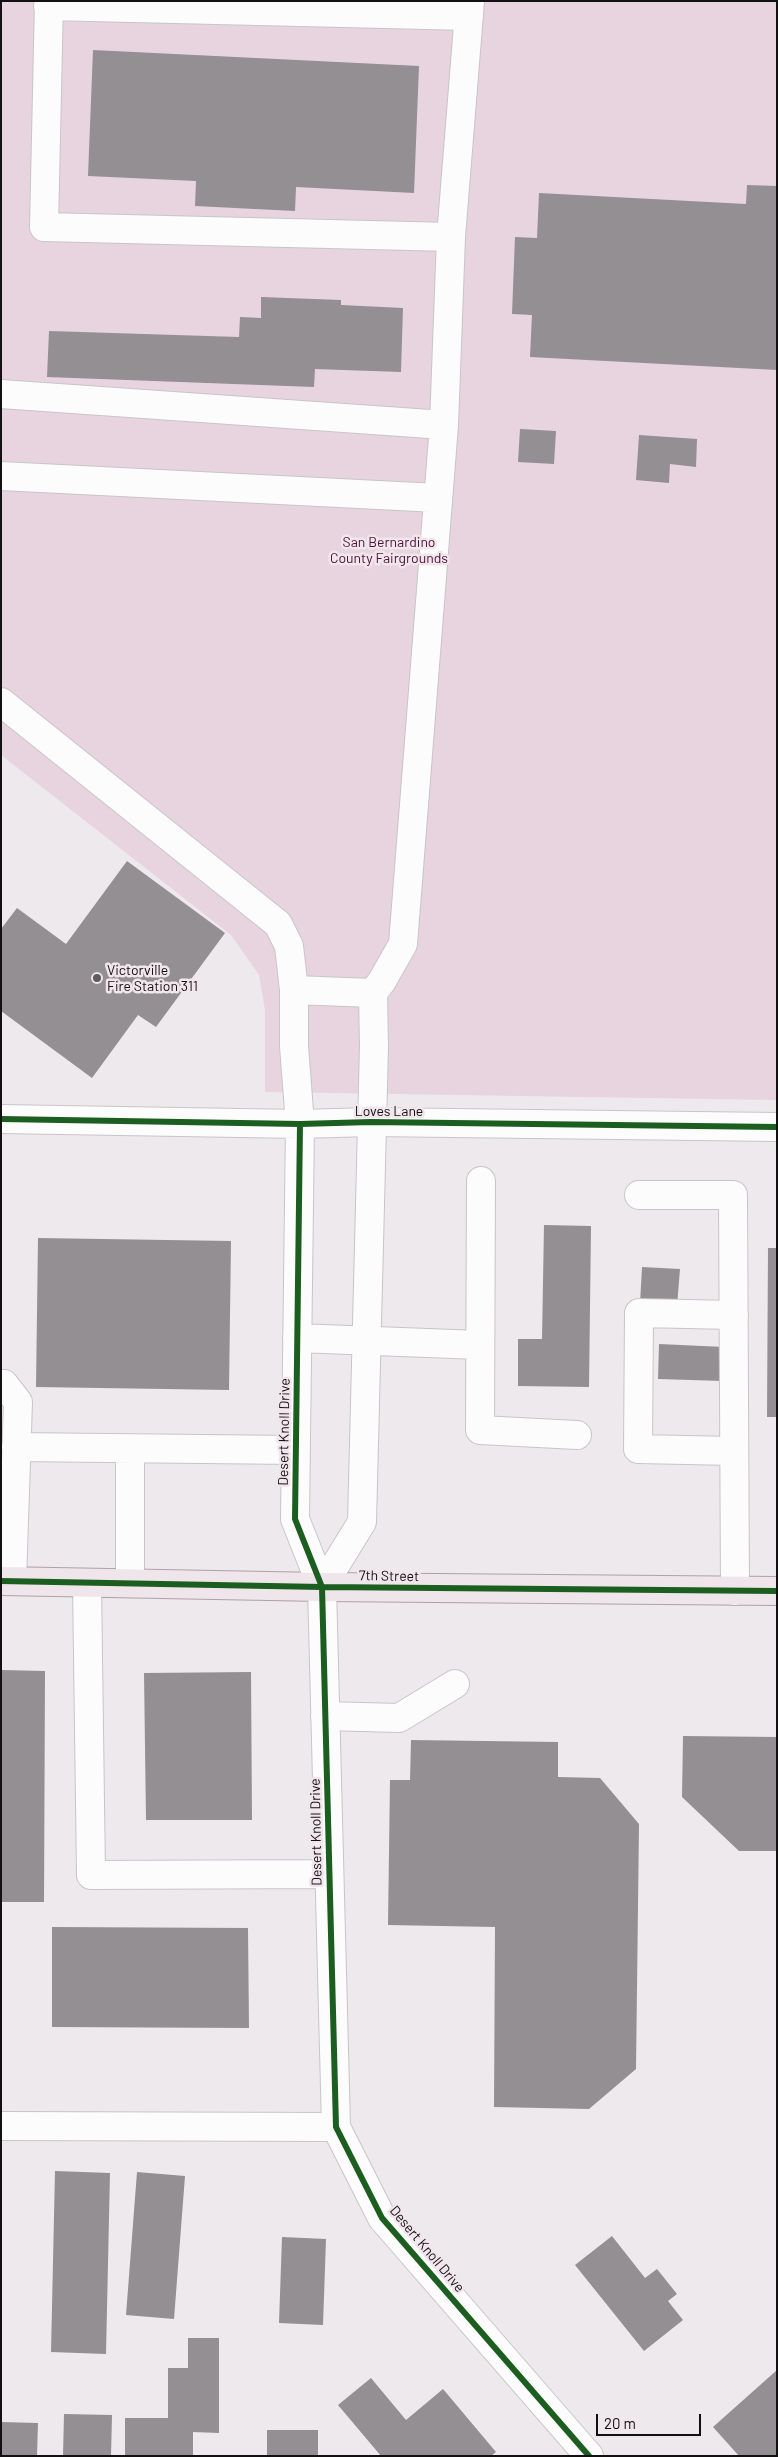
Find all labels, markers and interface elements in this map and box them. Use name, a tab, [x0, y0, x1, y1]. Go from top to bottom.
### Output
park label: San Bernardino County Fairgrounds	[330, 534, 448, 566]
place label: Victorville Fire Station 311	[107, 962, 198, 994]
marker: Victorville Fire Station 311	[91, 972, 103, 984]
street label: Loves Lane	[355, 1103, 423, 1119]
street label: Desert Knoll Drive	[275, 1378, 293, 1486]
street label: 7th Street	[359, 1567, 419, 1585]
street label: Desert Knoll Drive	[307, 1778, 325, 1886]
street label: Desert Knoll Drive	[386, 2202, 468, 2296]
scale bar	[598, 2404, 703, 2436]
text: 20 m	[604, 2414, 636, 2432]

